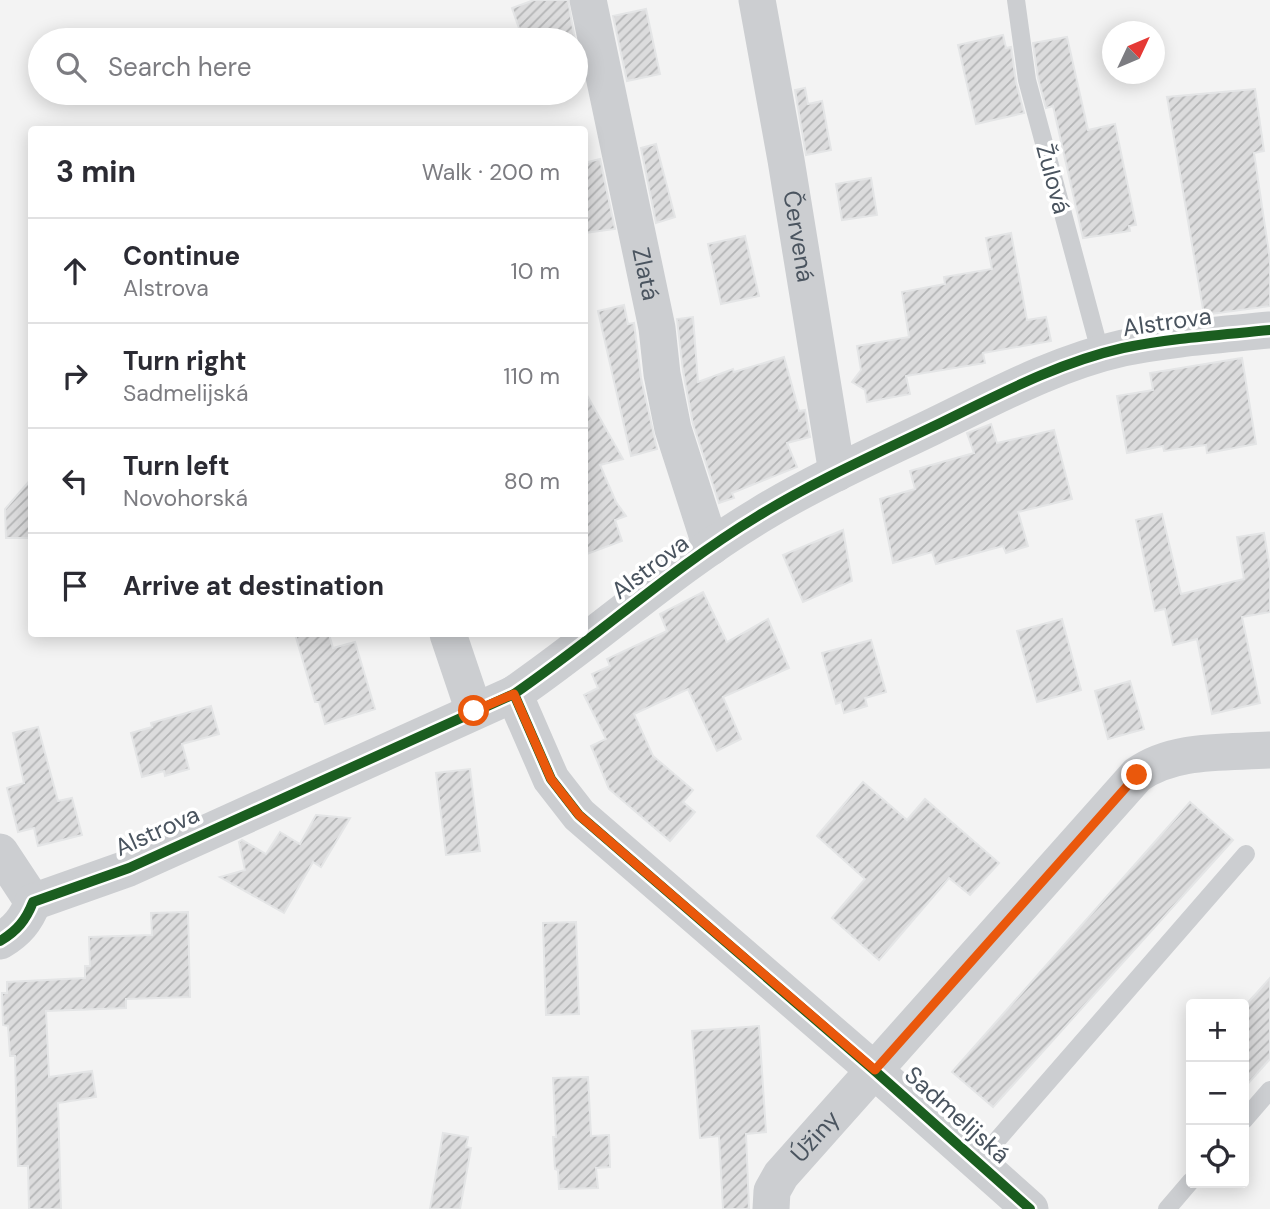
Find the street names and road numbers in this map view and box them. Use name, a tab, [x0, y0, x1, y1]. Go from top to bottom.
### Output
street label: Žulová	[1029, 141, 1078, 217]
street label: Červená	[776, 188, 822, 284]
street label: Zlatá	[625, 245, 667, 303]
street label: Alstrova	[1121, 300, 1213, 343]
street label: Alstrova	[605, 527, 695, 606]
street label: Alstrova	[110, 798, 204, 863]
street label: Sadmelijská	[898, 1059, 1016, 1170]
street label: Úžiny	[784, 1104, 846, 1169]

